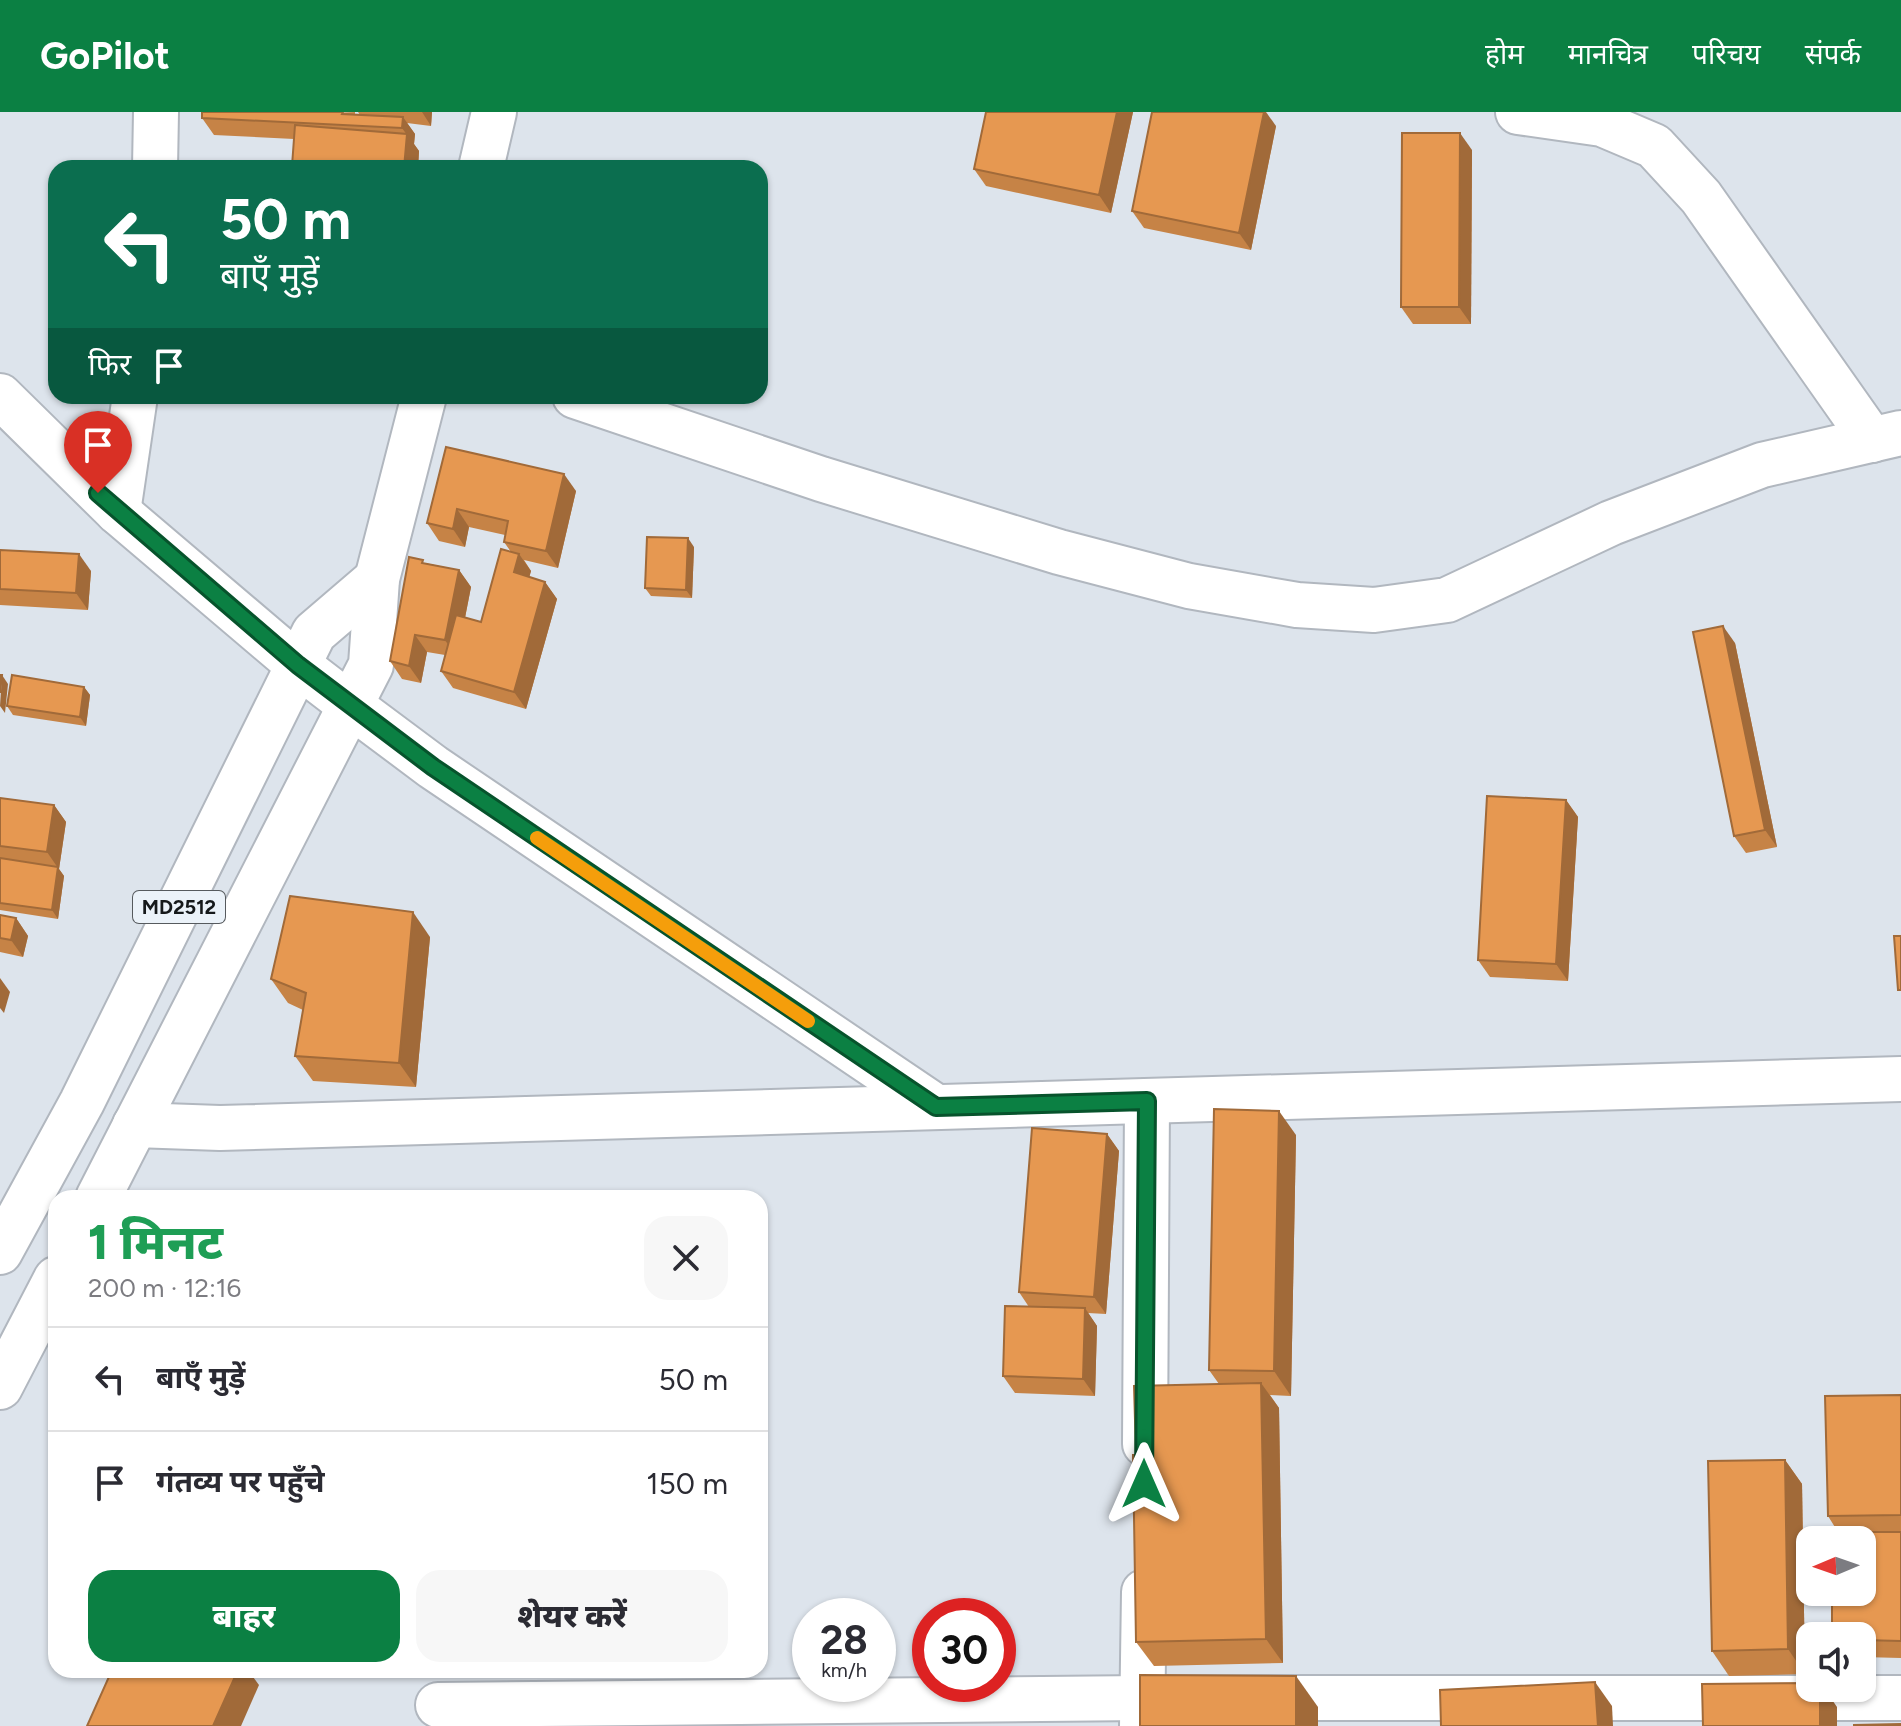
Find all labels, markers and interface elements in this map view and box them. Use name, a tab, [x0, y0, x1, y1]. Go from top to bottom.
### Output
text: GoPilot	[40, 33, 170, 79]
text: होम	[1485, 37, 1524, 71]
text: मानचित्र	[1568, 37, 1648, 71]
text: परिचय	[1692, 37, 1761, 71]
text: संपर्क	[1805, 37, 1861, 71]
text: 50 m	[220, 186, 351, 253]
icon: left	[88, 192, 192, 296]
text: बाएँ मुड़ें	[220, 254, 319, 297]
icon: arrive	[147, 344, 191, 388]
text: फिर	[88, 346, 131, 383]
pin	[64, 411, 132, 493]
icon: arrive	[76, 423, 120, 467]
road number: MD2512	[133, 891, 225, 923]
text: 1 मिनट	[88, 1213, 223, 1271]
button: close	[644, 1216, 728, 1300]
text: 200 m · 12:16	[88, 1272, 241, 1304]
icon: left	[88, 1357, 132, 1401]
text: बाएँ मुड़ें	[156, 1359, 245, 1396]
text: 50 m	[659, 1361, 728, 1398]
position arrow	[1102, 1442, 1186, 1526]
icon: arrive	[88, 1461, 132, 1505]
text: गंतव्य पर पहुँचे	[156, 1463, 325, 1500]
text: 150 m	[646, 1465, 728, 1502]
north arrow	[1796, 1526, 1876, 1606]
map controls	[1796, 1526, 1876, 1702]
button: बाहर	[88, 1570, 400, 1662]
button: शेयर करें	[416, 1570, 728, 1662]
speed limit sign: 30	[912, 1598, 1016, 1702]
text: 28	[820, 1616, 868, 1664]
button: sound	[1796, 1622, 1876, 1702]
text: km/h	[821, 1658, 867, 1682]

